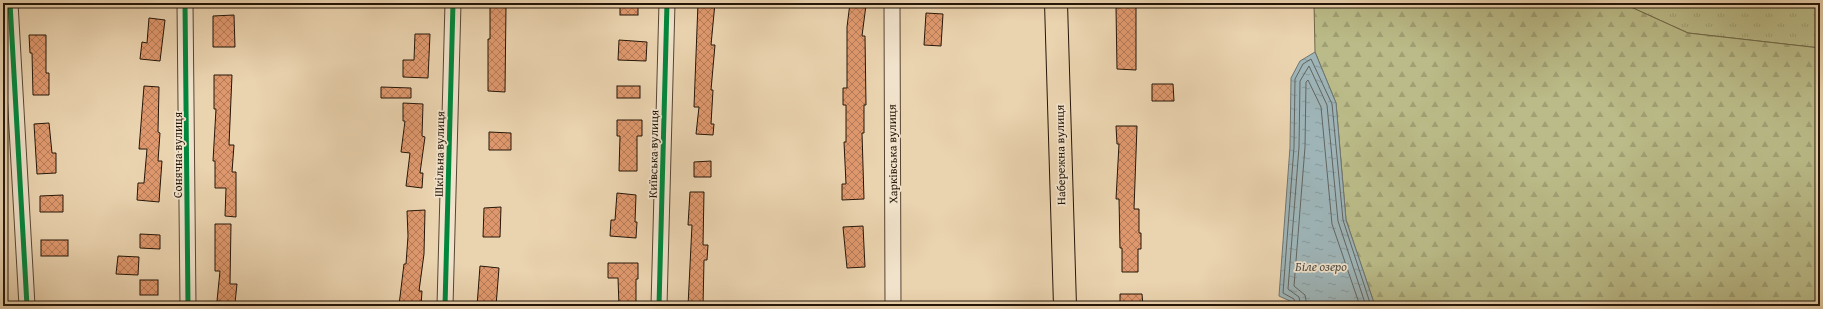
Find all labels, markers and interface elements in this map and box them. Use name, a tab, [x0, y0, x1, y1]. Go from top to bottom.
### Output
street label: Харківська вулиця	[883, 104, 901, 204]
street label: Набережна вулиця	[1051, 105, 1069, 205]
street label: Київська вулиця	[644, 110, 662, 198]
street label: Шкільна вулиця	[430, 111, 448, 197]
street label: Сонячна вулиця	[169, 112, 186, 198]
water label: Біле озеро	[1295, 257, 1347, 276]

